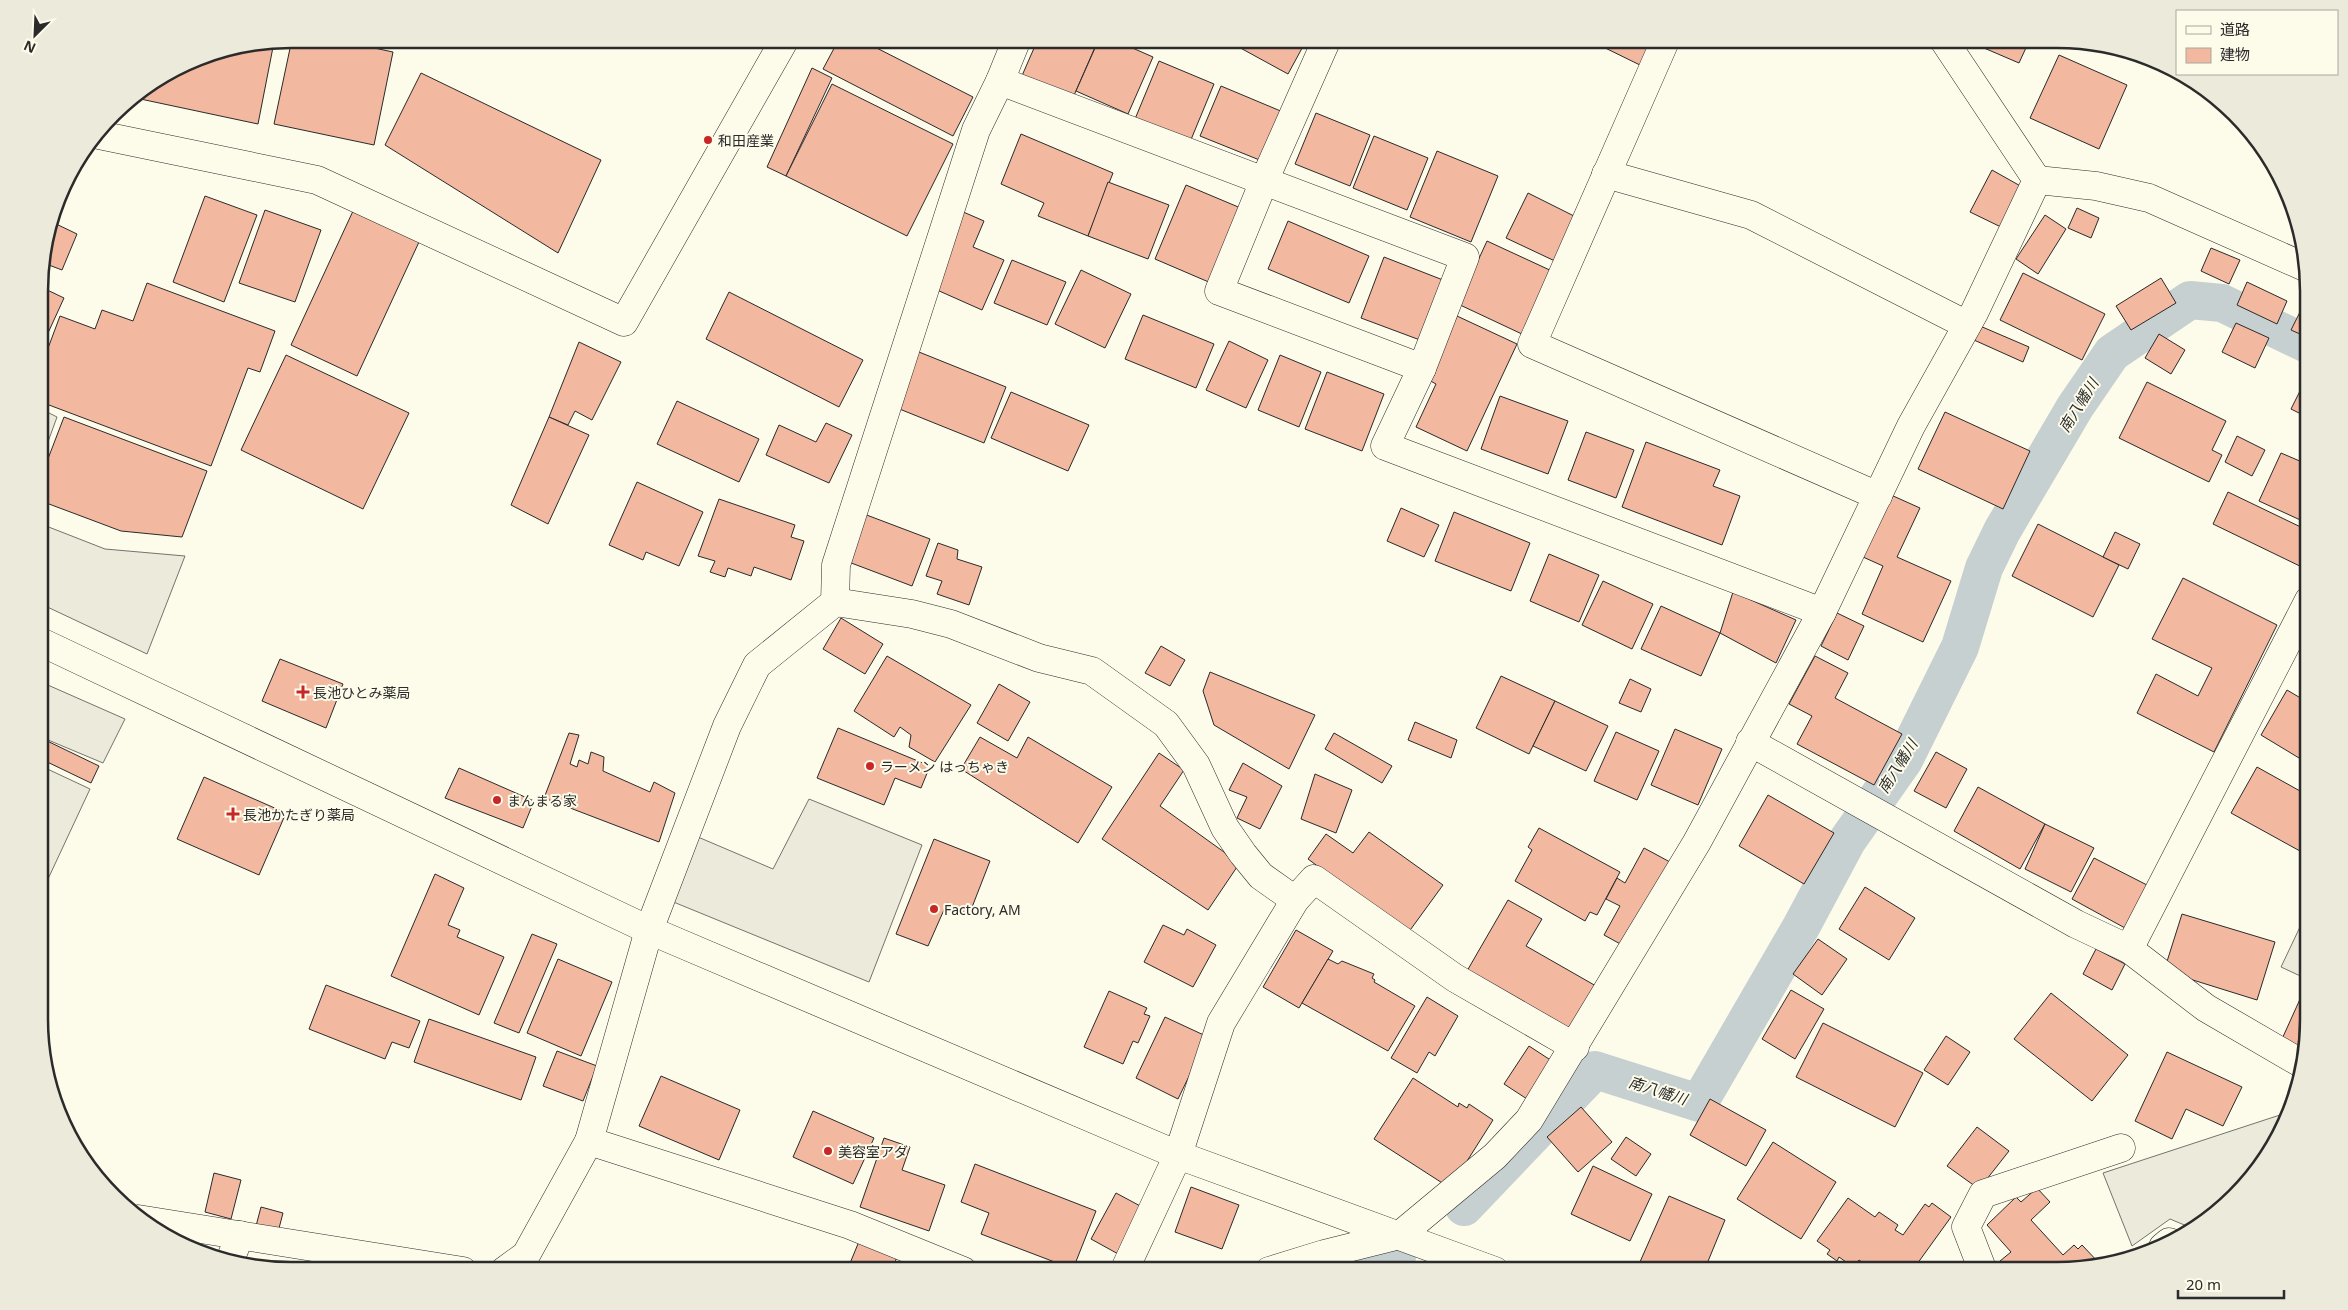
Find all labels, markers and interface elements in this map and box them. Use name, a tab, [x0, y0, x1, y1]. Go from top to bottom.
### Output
north arrow	[10, 10, 60, 60]
legend	[2176, 10, 2338, 75]
text: 道路	[2220, 19, 2250, 39]
text: N	[20, 36, 39, 58]
text: 建物	[2220, 44, 2250, 64]
place label: 和田産業	[718, 131, 774, 150]
marker: 和田産業	[702, 134, 714, 146]
water label: 南八幡川	[2054, 373, 2103, 436]
place label: 長池ひとみ薬局	[313, 683, 411, 702]
marker: 長池ひとみ薬局	[297, 686, 309, 698]
water label: 南八幡川	[1873, 734, 1922, 797]
place label: ラーメン はっちゃき	[880, 757, 1009, 776]
marker: ラーメン はっちゃき	[864, 760, 876, 772]
place label: まんまる家	[507, 791, 577, 810]
marker: まんまる家	[491, 794, 503, 806]
place label: 長池かたぎり薬局	[243, 805, 355, 824]
marker: 長池かたぎり薬局	[227, 808, 239, 820]
place label: Factory, AM	[944, 900, 1021, 919]
marker: Factory, AM	[928, 903, 940, 915]
water label: 南八幡川	[1626, 1071, 1692, 1109]
place label: 美容室アダ	[838, 1142, 908, 1161]
marker: 美容室アダ	[822, 1145, 834, 1157]
scale bar	[2178, 1268, 2284, 1300]
text: 20 m	[2186, 1274, 2221, 1294]

